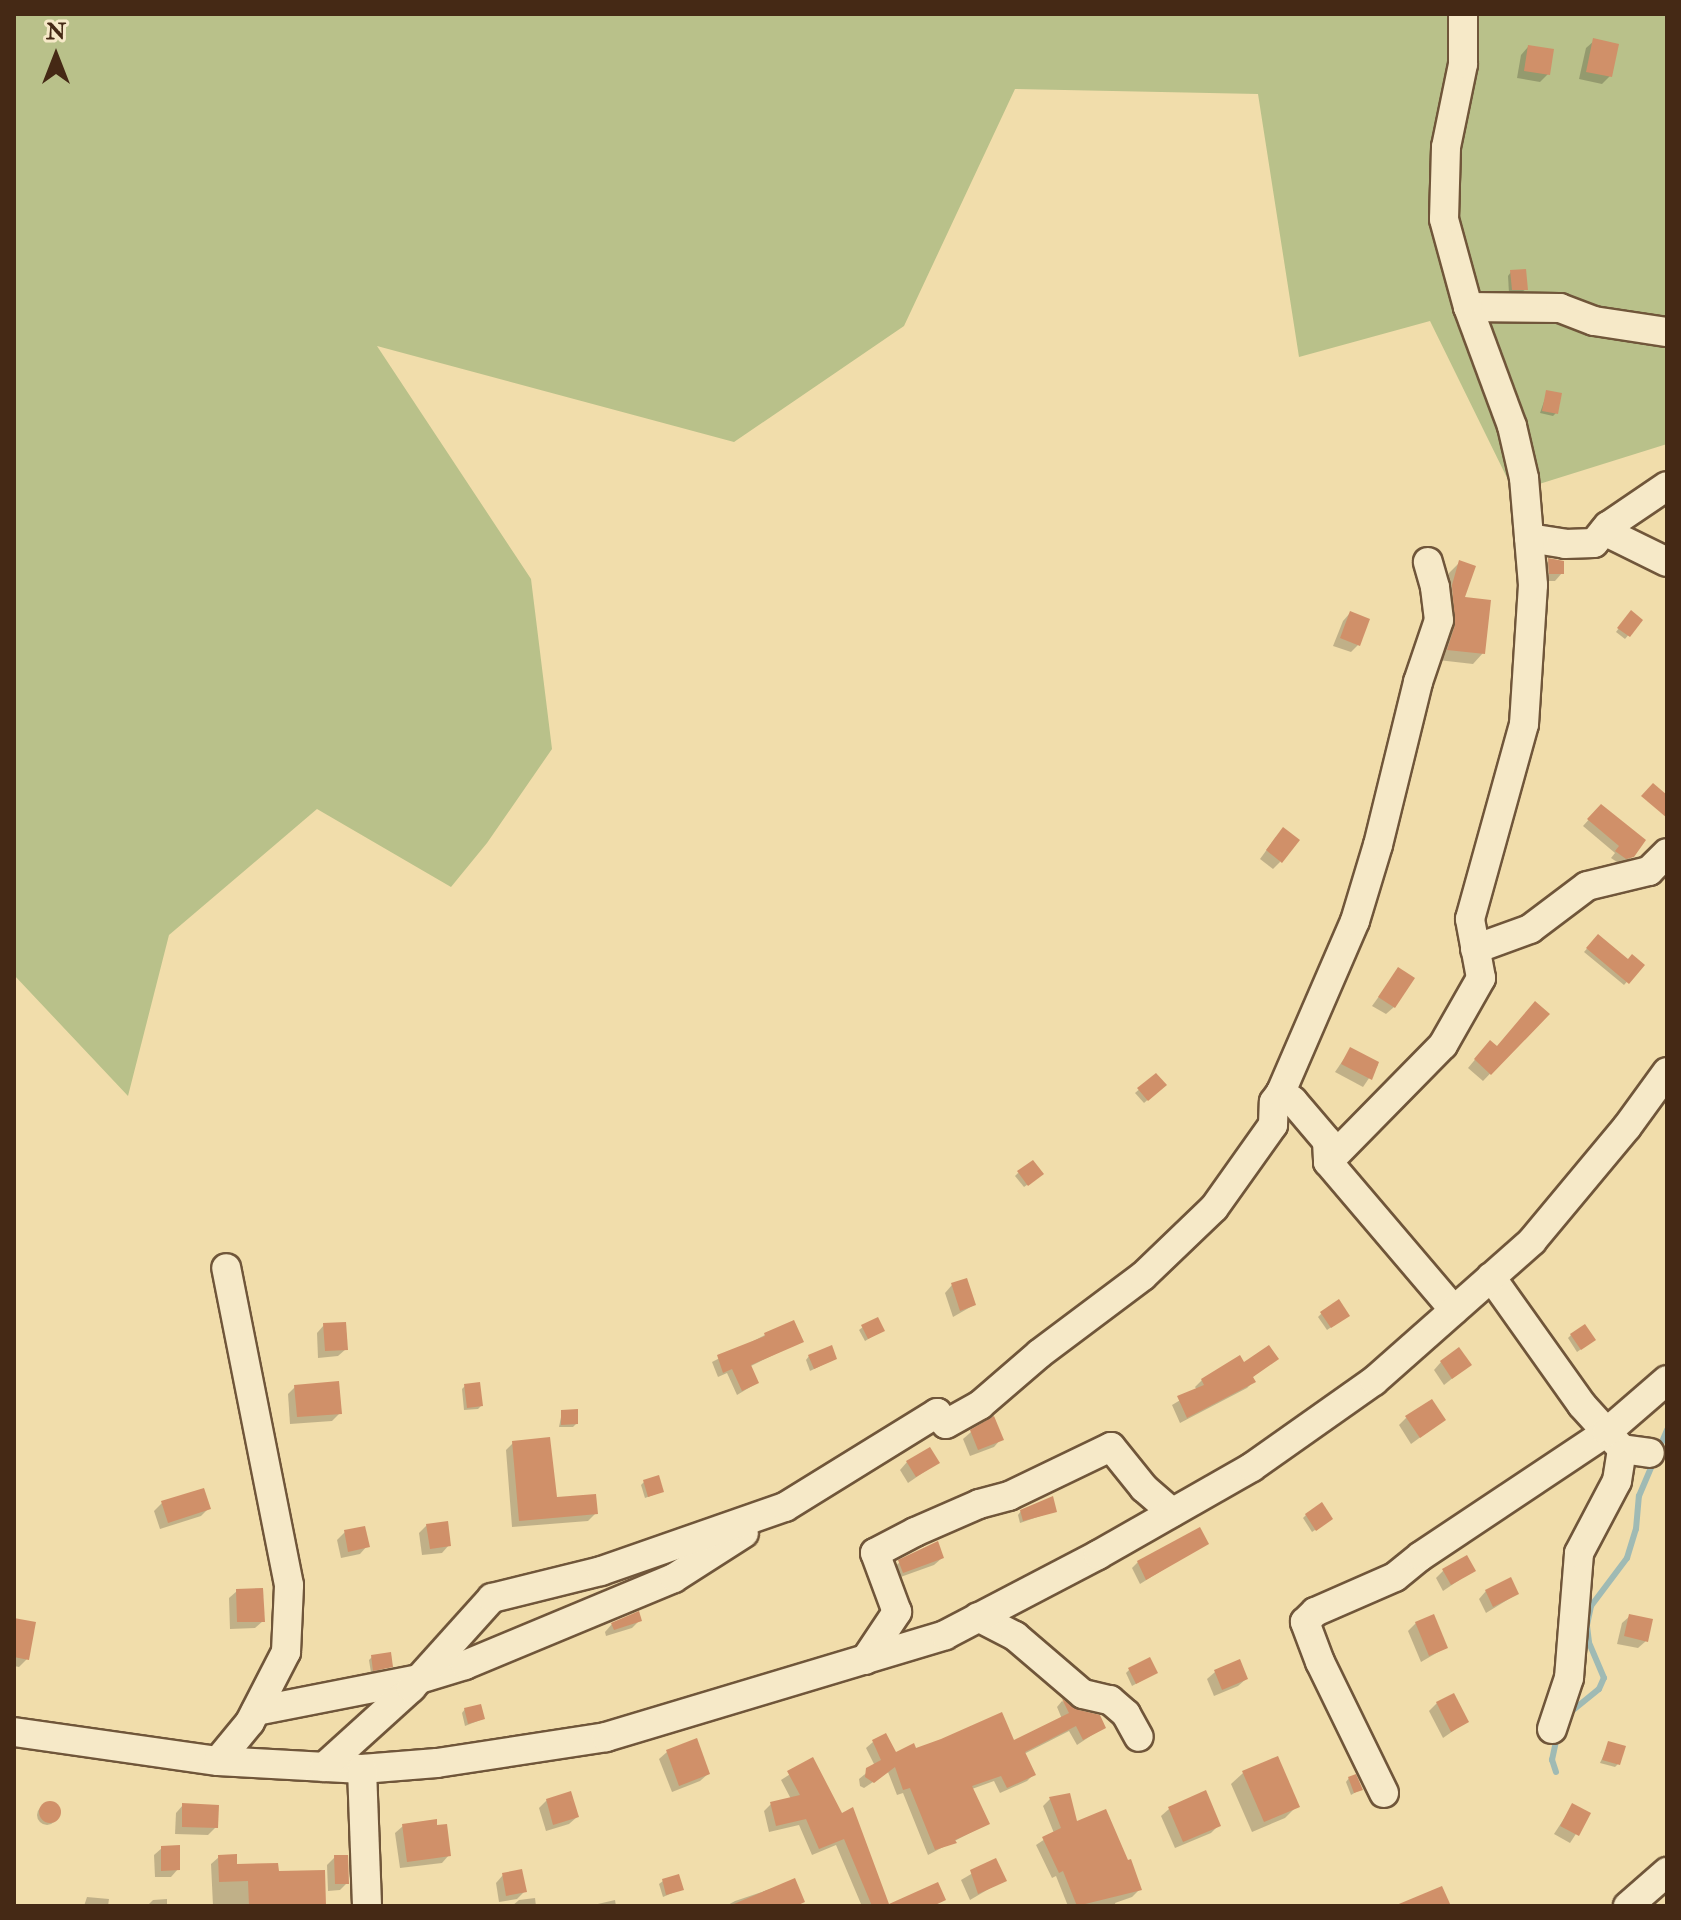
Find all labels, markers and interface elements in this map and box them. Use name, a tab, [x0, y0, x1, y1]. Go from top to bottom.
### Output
north arrow	[16, 16, 96, 96]
text: N	[46, 18, 66, 46]

